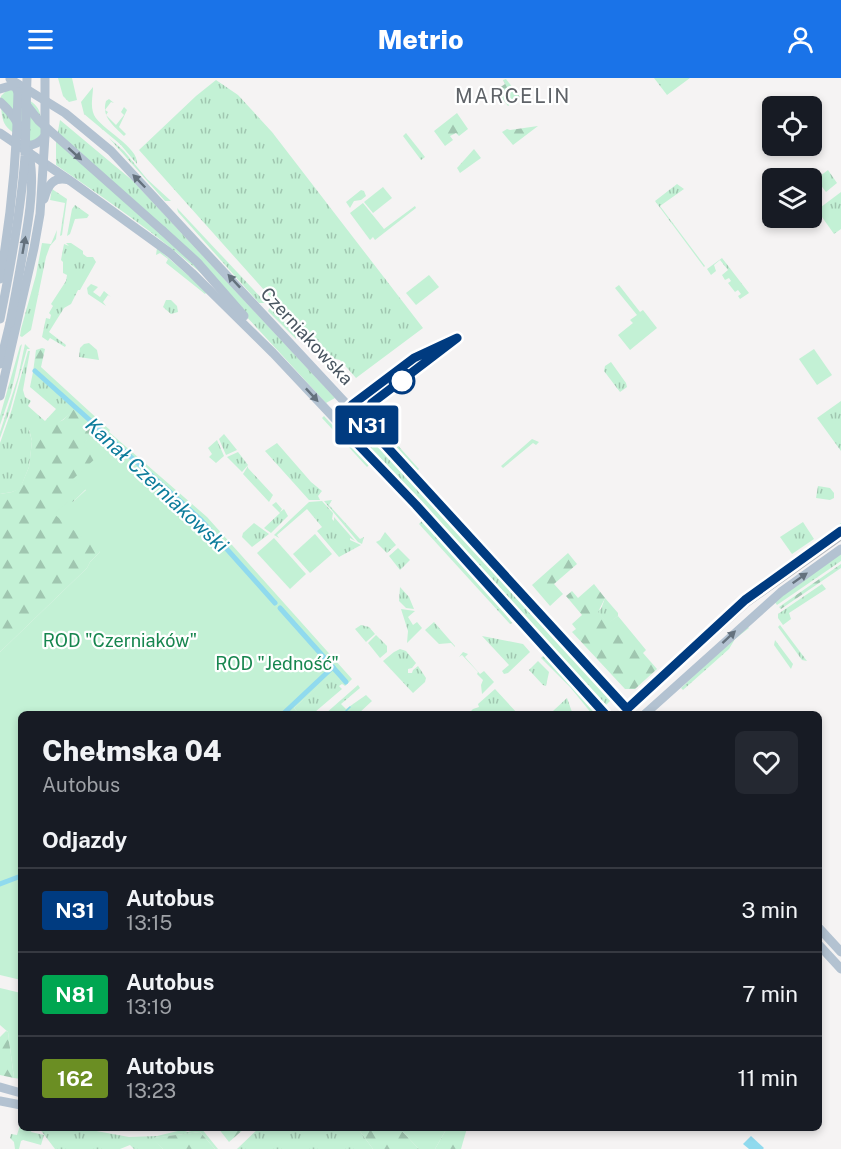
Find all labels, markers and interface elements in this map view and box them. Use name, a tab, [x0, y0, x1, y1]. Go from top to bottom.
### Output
icon: menu	[24, 23, 57, 56]
text: Metrio	[377, 23, 464, 55]
icon: person	[784, 23, 817, 56]
district label: MARCELIN	[455, 84, 571, 108]
map controls	[762, 96, 822, 228]
button: locate	[762, 96, 822, 156]
one-way arrow	[67, 147, 82, 160]
button: layers	[762, 168, 822, 228]
one-way arrow	[133, 175, 147, 189]
one-way arrow	[20, 235, 29, 254]
one-way arrow	[227, 275, 241, 289]
street label: Czerniakowska	[257, 283, 357, 389]
unlabelled marker	[389, 368, 415, 394]
one-way arrow	[304, 387, 318, 401]
line badge: N31	[332, 406, 401, 444]
water label: Kanał Czerniakowski	[81, 413, 233, 557]
text: N31	[347, 413, 387, 438]
one-way arrow	[792, 572, 808, 584]
park label: ROD "Czerniaków"	[43, 630, 197, 651]
one-way arrow	[722, 631, 736, 645]
park label: ROD "Jedność"	[215, 653, 339, 674]
button: heart	[735, 731, 798, 794]
text: Chełmska 04	[42, 734, 222, 767]
text: Autobus	[42, 773, 120, 797]
text: Odjazdy	[42, 827, 127, 853]
text: Autobus	[126, 885, 214, 911]
text: 3 min	[741, 897, 798, 923]
text: N31	[55, 898, 95, 923]
text: 13:15	[126, 911, 172, 935]
text: Autobus	[126, 969, 214, 995]
text: 7 min	[742, 981, 798, 1007]
text: N81	[55, 982, 95, 1007]
text: 13:19	[126, 995, 172, 1019]
text: Autobus	[126, 1053, 214, 1079]
text: 11 min	[737, 1065, 798, 1091]
text: 162	[57, 1066, 93, 1091]
text: 13:23	[126, 1079, 176, 1103]

